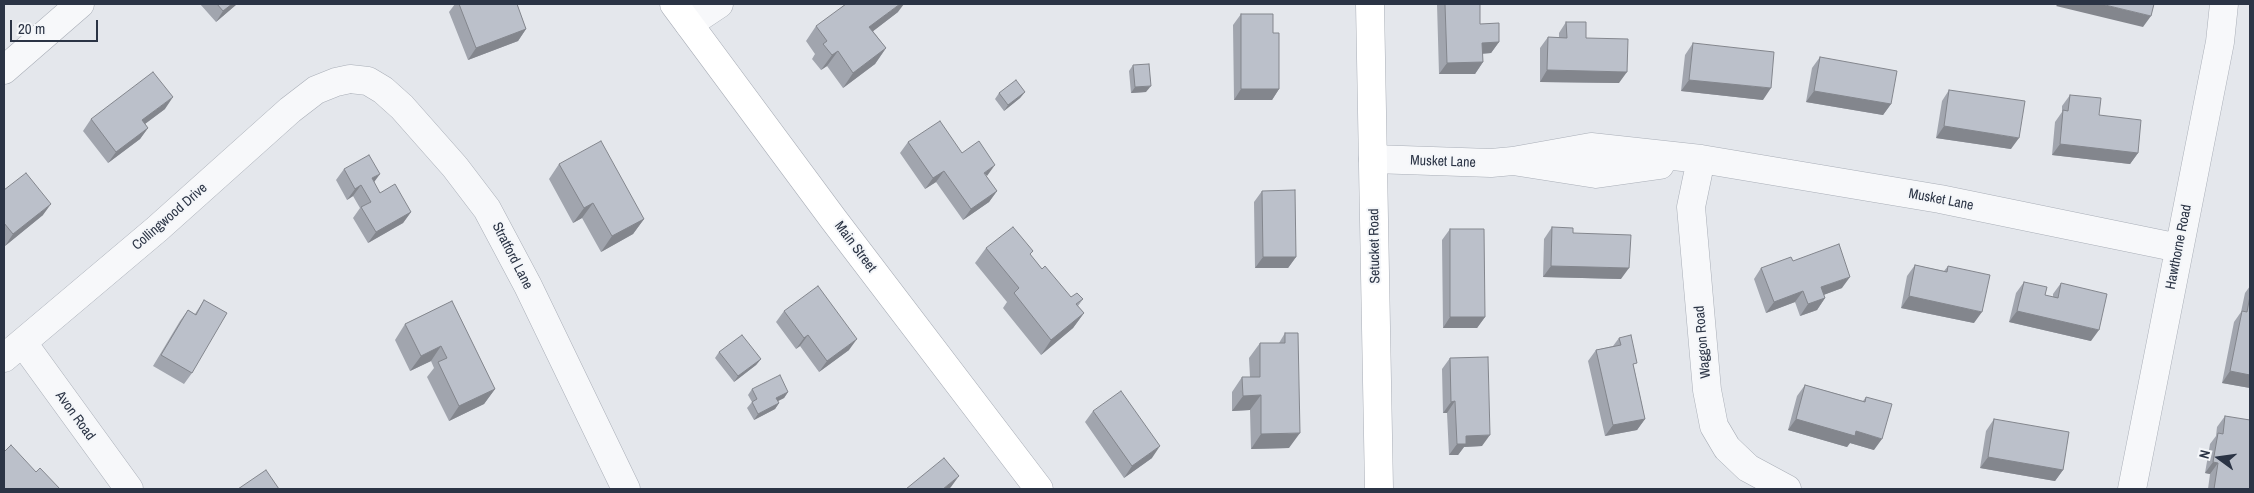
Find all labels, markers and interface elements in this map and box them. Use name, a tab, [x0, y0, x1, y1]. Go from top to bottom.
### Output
scale bar	[12, 10, 100, 42]
text: 20 m	[18, 18, 45, 39]
street label: Musket Lane	[1410, 152, 1476, 172]
street label: Collingwood Drive	[129, 180, 211, 254]
street label: Musket Lane	[1907, 185, 1975, 215]
street label: Hawthorne Road	[2163, 203, 2195, 291]
street label: Setucket Road	[1366, 208, 1384, 284]
street label: Main Street	[830, 218, 880, 276]
street label: Stratford Lane	[488, 220, 536, 292]
street label: Waggon Road	[1691, 305, 1715, 379]
street label: Avon Road	[52, 388, 98, 444]
north arrow	[2194, 433, 2244, 483]
text: N	[2195, 448, 2214, 461]

